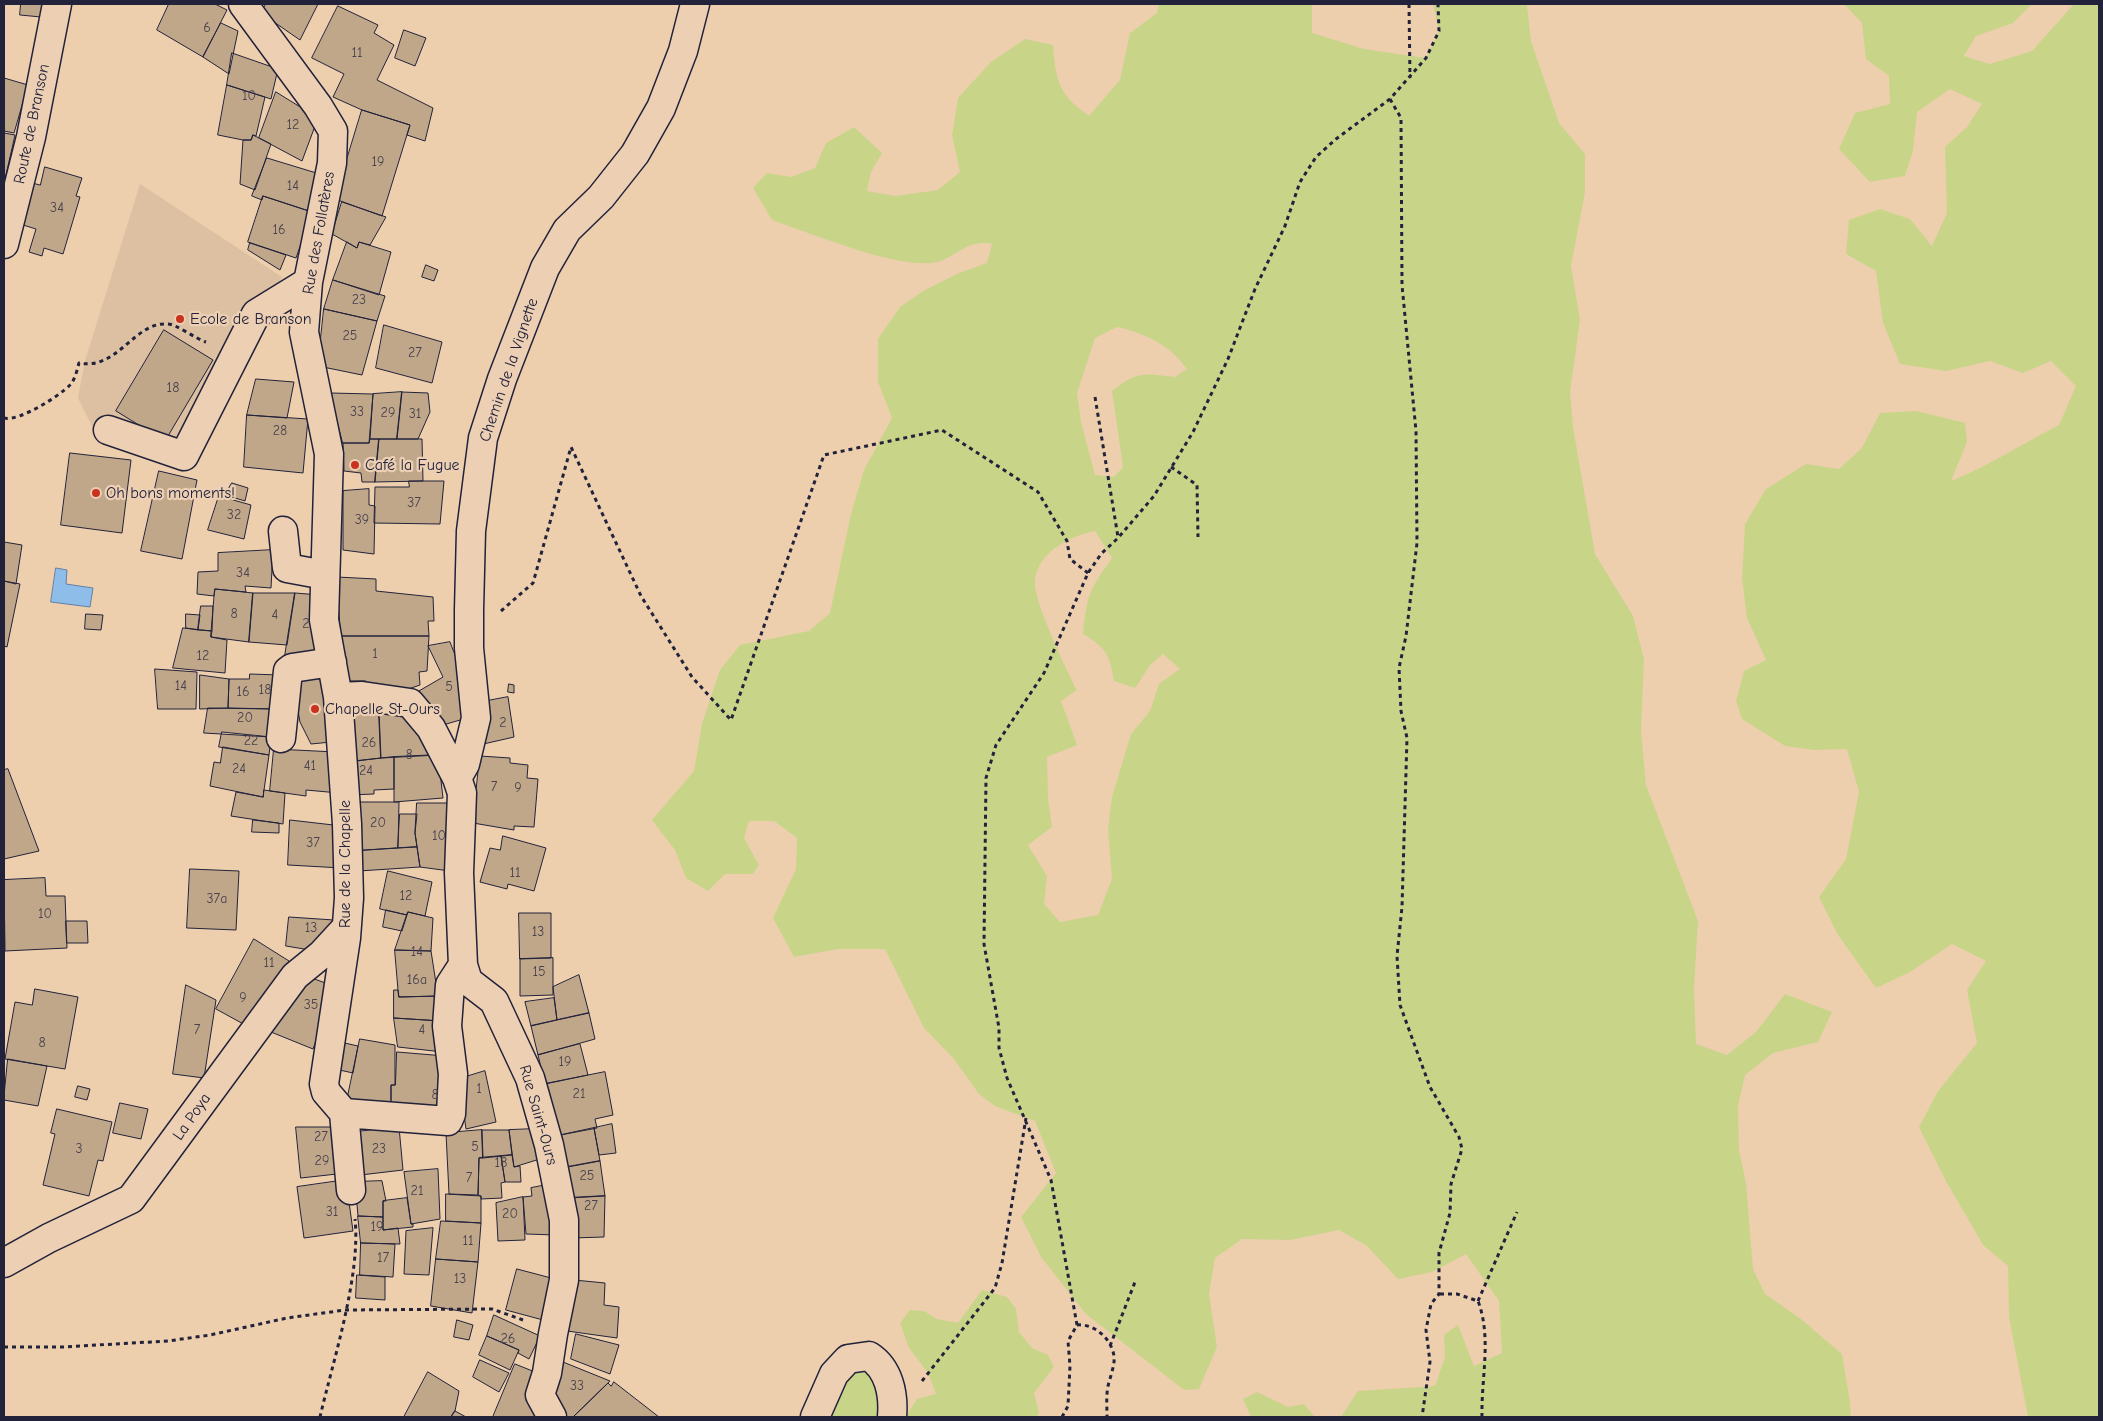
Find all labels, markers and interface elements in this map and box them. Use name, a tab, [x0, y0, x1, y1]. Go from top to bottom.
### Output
house number: 6	[203, 20, 211, 36]
house number: 11	[351, 45, 363, 61]
street label: Route de Branson	[10, 62, 54, 186]
house number: 10	[242, 88, 256, 104]
house number: 12	[287, 117, 299, 133]
house number: 19	[372, 154, 384, 170]
street label: Rue des Follatères	[299, 170, 339, 296]
house number: 14	[287, 178, 299, 194]
house number: 34	[50, 200, 64, 216]
house number: 16	[272, 222, 286, 238]
house number: 23	[352, 292, 366, 308]
street label: Chemin de la Vignette	[475, 296, 543, 444]
place label: Ecole de Branson	[190, 309, 312, 329]
marker: Ecole de Branson	[174, 313, 186, 325]
house number: 25	[343, 328, 357, 344]
house number: 27	[408, 345, 422, 361]
house number: 18	[167, 380, 179, 396]
house number: 33	[350, 404, 364, 420]
house number: 29	[381, 405, 395, 421]
house number: 31	[409, 406, 421, 422]
house number: 28	[273, 423, 287, 439]
place label: Café la Fugue	[365, 455, 460, 475]
marker: Café la Fugue	[349, 459, 361, 471]
place label: Oh bons moments!	[106, 483, 235, 503]
marker: Oh bons moments!	[90, 487, 102, 499]
house number: 37	[407, 495, 421, 511]
house number: 32	[227, 507, 241, 523]
house number: 39	[355, 512, 369, 528]
house number: 34	[236, 565, 250, 581]
house number: 8	[230, 606, 238, 622]
house number: 4	[272, 607, 278, 623]
house number: 2	[302, 616, 310, 632]
house number: 1	[372, 646, 378, 662]
house number: 12	[197, 648, 209, 664]
house number: 14	[175, 678, 187, 694]
house number: 5	[445, 679, 453, 695]
house number: 18	[259, 682, 271, 698]
house number: 16	[236, 684, 250, 700]
place label: Chapelle St-Ours	[325, 699, 440, 719]
marker: Chapelle St-Ours	[309, 703, 321, 715]
house number: 20	[237, 710, 253, 726]
house number: 2	[499, 715, 507, 731]
house number: 22	[244, 733, 258, 749]
house number: 26	[362, 735, 376, 751]
house number: 8	[405, 747, 413, 763]
house number: 41	[304, 758, 316, 774]
house number: 24	[232, 761, 246, 777]
house number: 24	[359, 763, 373, 779]
house number: 7	[491, 779, 497, 795]
house number: 9	[514, 780, 522, 796]
street label: Rue de la Chapelle	[335, 800, 355, 928]
house number: 20	[370, 815, 386, 831]
house number: 10	[432, 828, 446, 844]
house number: 37	[306, 835, 320, 851]
house number: 11	[509, 865, 521, 881]
house number: 12	[400, 888, 412, 904]
house number: 37a	[207, 891, 227, 907]
house number: 10	[38, 906, 52, 922]
house number: 13	[305, 920, 317, 936]
house number: 13	[532, 924, 544, 940]
house number: 14	[411, 944, 423, 960]
house number: 11	[263, 955, 275, 971]
house number: 15	[532, 964, 546, 980]
house number: 16a	[407, 972, 427, 988]
house number: 9	[239, 990, 247, 1006]
house number: 35	[304, 997, 318, 1013]
house number: 7	[194, 1022, 200, 1038]
house number: 4	[419, 1022, 425, 1038]
house number: 8	[38, 1035, 46, 1051]
house number: 19	[559, 1054, 571, 1070]
street label: Rue Saint-Ours	[515, 1063, 561, 1167]
house number: 1	[476, 1081, 482, 1097]
house number: 21	[573, 1086, 585, 1102]
house number: 8	[431, 1087, 439, 1103]
street label: La Poya	[169, 1090, 215, 1144]
house number: 27	[314, 1129, 328, 1145]
house number: 5	[471, 1139, 479, 1155]
house number: 3	[75, 1141, 83, 1157]
house number: 23	[372, 1141, 386, 1157]
house number: 29	[315, 1153, 329, 1169]
house number: 18	[495, 1155, 507, 1171]
house number: 25	[580, 1168, 594, 1184]
house number: 7	[466, 1170, 472, 1186]
house number: 21	[411, 1183, 423, 1199]
house number: 27	[584, 1198, 598, 1214]
house number: 31	[326, 1204, 338, 1220]
house number: 20	[502, 1206, 518, 1222]
house number: 19	[371, 1219, 383, 1235]
house number: 11	[462, 1233, 474, 1249]
house number: 17	[377, 1250, 389, 1266]
house number: 13	[454, 1271, 466, 1287]
house number: 26	[501, 1331, 515, 1347]
house number: 33	[570, 1378, 584, 1394]

